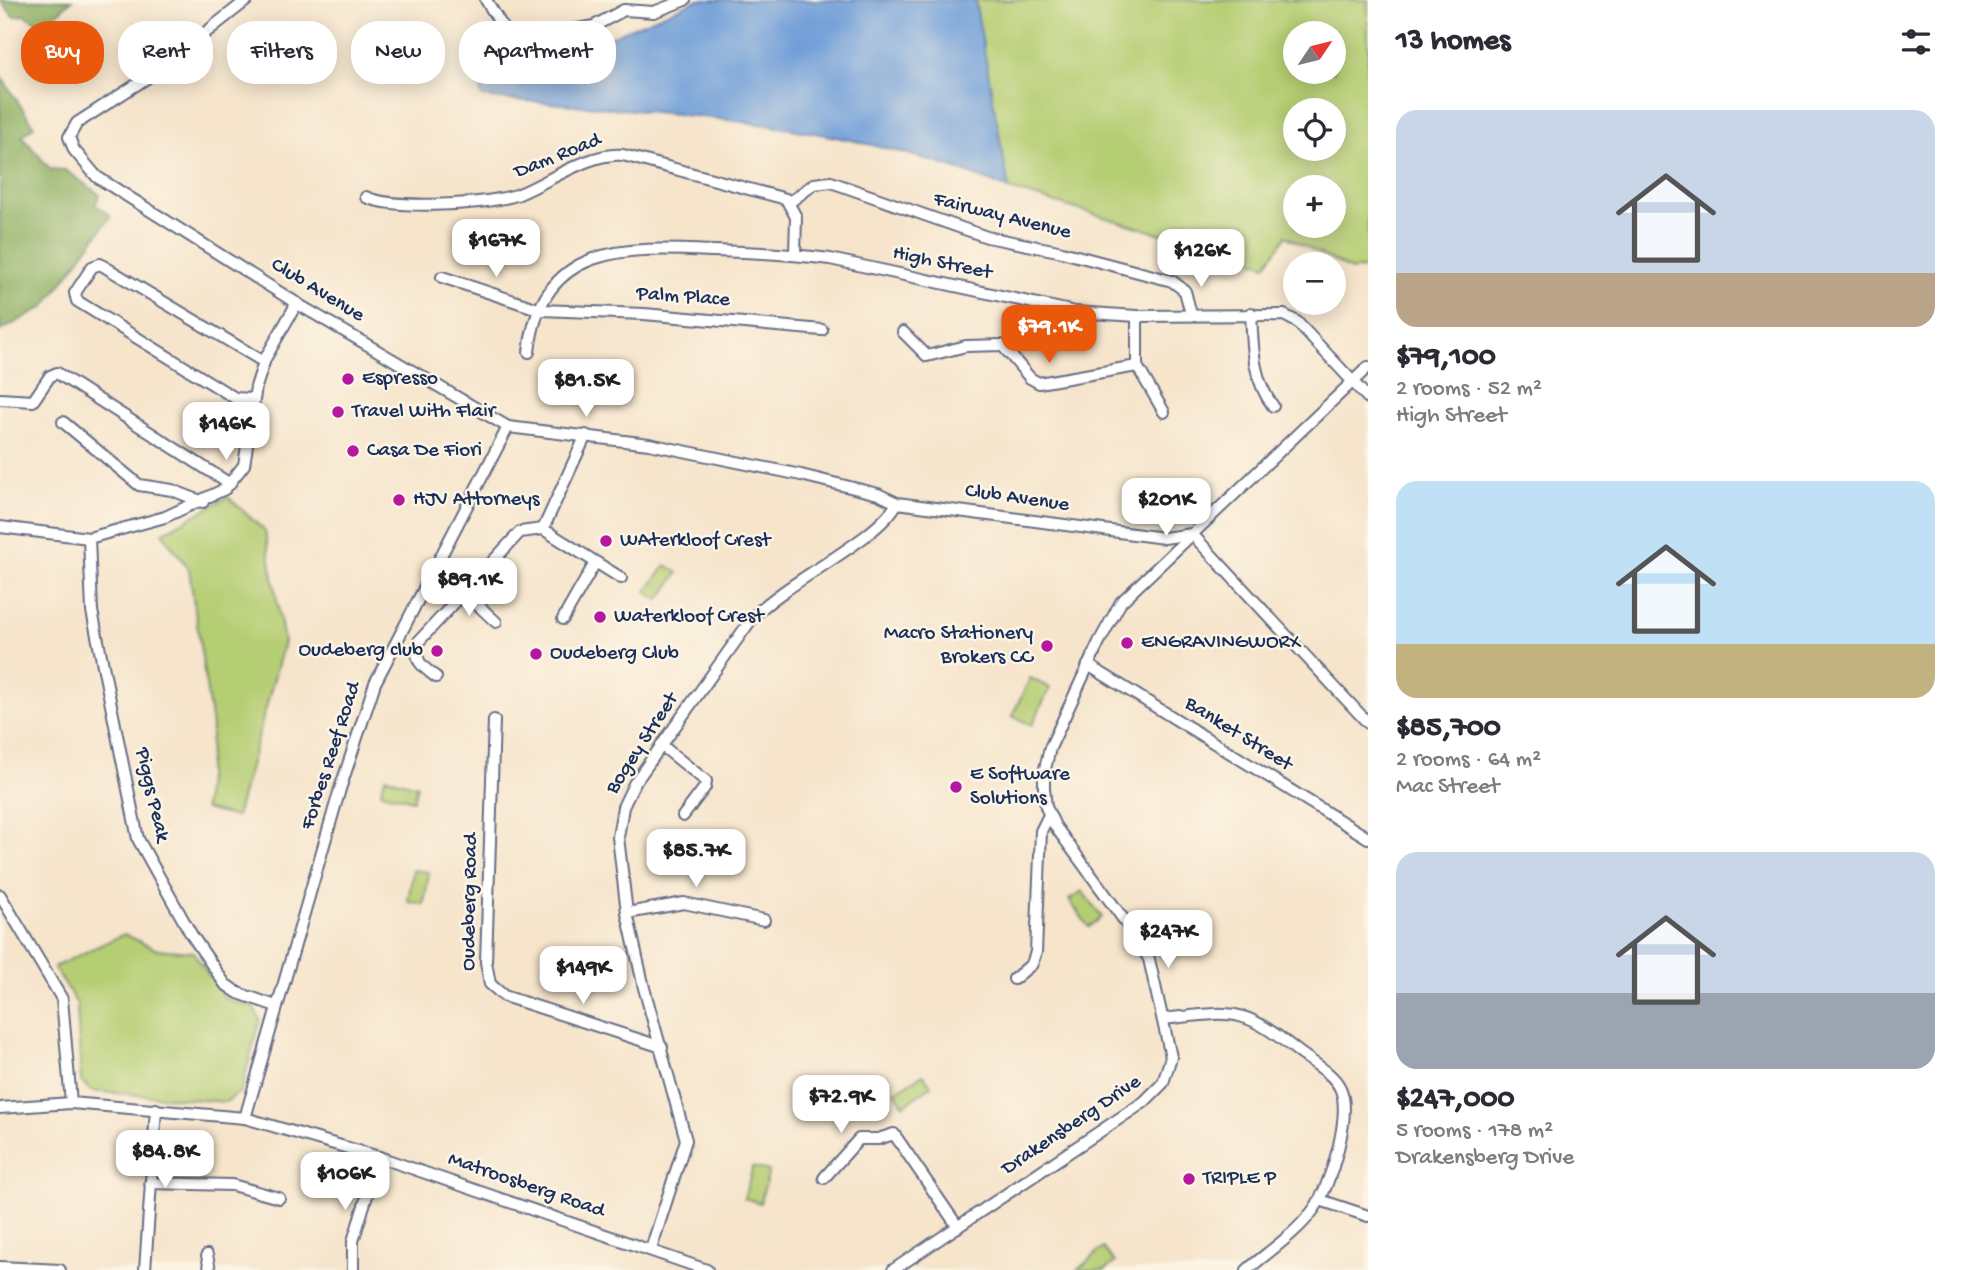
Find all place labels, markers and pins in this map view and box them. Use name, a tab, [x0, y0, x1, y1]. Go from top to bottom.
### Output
pin: $167K	[447, 219, 545, 279]
pin: $126K	[1152, 230, 1250, 289]
pin: $79.1K	[992, 306, 1106, 365]
pin: $81.5K	[529, 360, 643, 419]
place label: Espresso	[362, 367, 438, 392]
marker: Espresso	[340, 371, 356, 387]
place label: Travel With Flair	[351, 400, 497, 425]
pin: $146K	[177, 402, 275, 462]
marker: Travel With Flair	[330, 404, 346, 420]
place label: Casa De Fiori	[367, 439, 482, 464]
marker: Casa De Fiori	[345, 443, 361, 459]
pin: $201K	[1117, 478, 1215, 538]
place label: HJV Attorneys	[413, 488, 541, 513]
marker: HJV Attorneys	[391, 492, 407, 508]
place label: WAterkloof Crest	[620, 529, 773, 554]
marker: WAterkloof Crest	[598, 533, 614, 549]
pin: $89.1K	[412, 558, 526, 618]
place label: Waterkloof Crest	[614, 605, 766, 630]
marker: Waterkloof Crest	[592, 609, 608, 625]
place label: Macro Stationery Brokers CC	[884, 622, 1035, 671]
place label: ENGRAVINGWORX	[1141, 631, 1302, 656]
marker: ENGRAVINGWORX	[1119, 635, 1135, 651]
marker: Macro Stationery Brokers CC	[1039, 638, 1055, 654]
place label: Oudeberg club	[298, 639, 423, 664]
place label: Oudeberg Club	[550, 642, 679, 667]
marker: Oudeberg club	[429, 643, 445, 659]
marker: Oudeberg Club	[528, 646, 544, 662]
place label: E Software Solutions	[970, 763, 1071, 812]
marker: E Software Solutions	[948, 779, 964, 795]
pin: $85.7K	[639, 830, 753, 889]
pin: $247K	[1119, 911, 1217, 970]
pin: $149K	[534, 946, 632, 1006]
pin: $72.9K	[784, 1076, 898, 1135]
pin: $84.8K	[108, 1130, 222, 1190]
pin: $106K	[296, 1152, 394, 1212]
place label: TRIPLE P	[1202, 1167, 1276, 1192]
marker: TRIPLE P	[1181, 1171, 1197, 1187]

